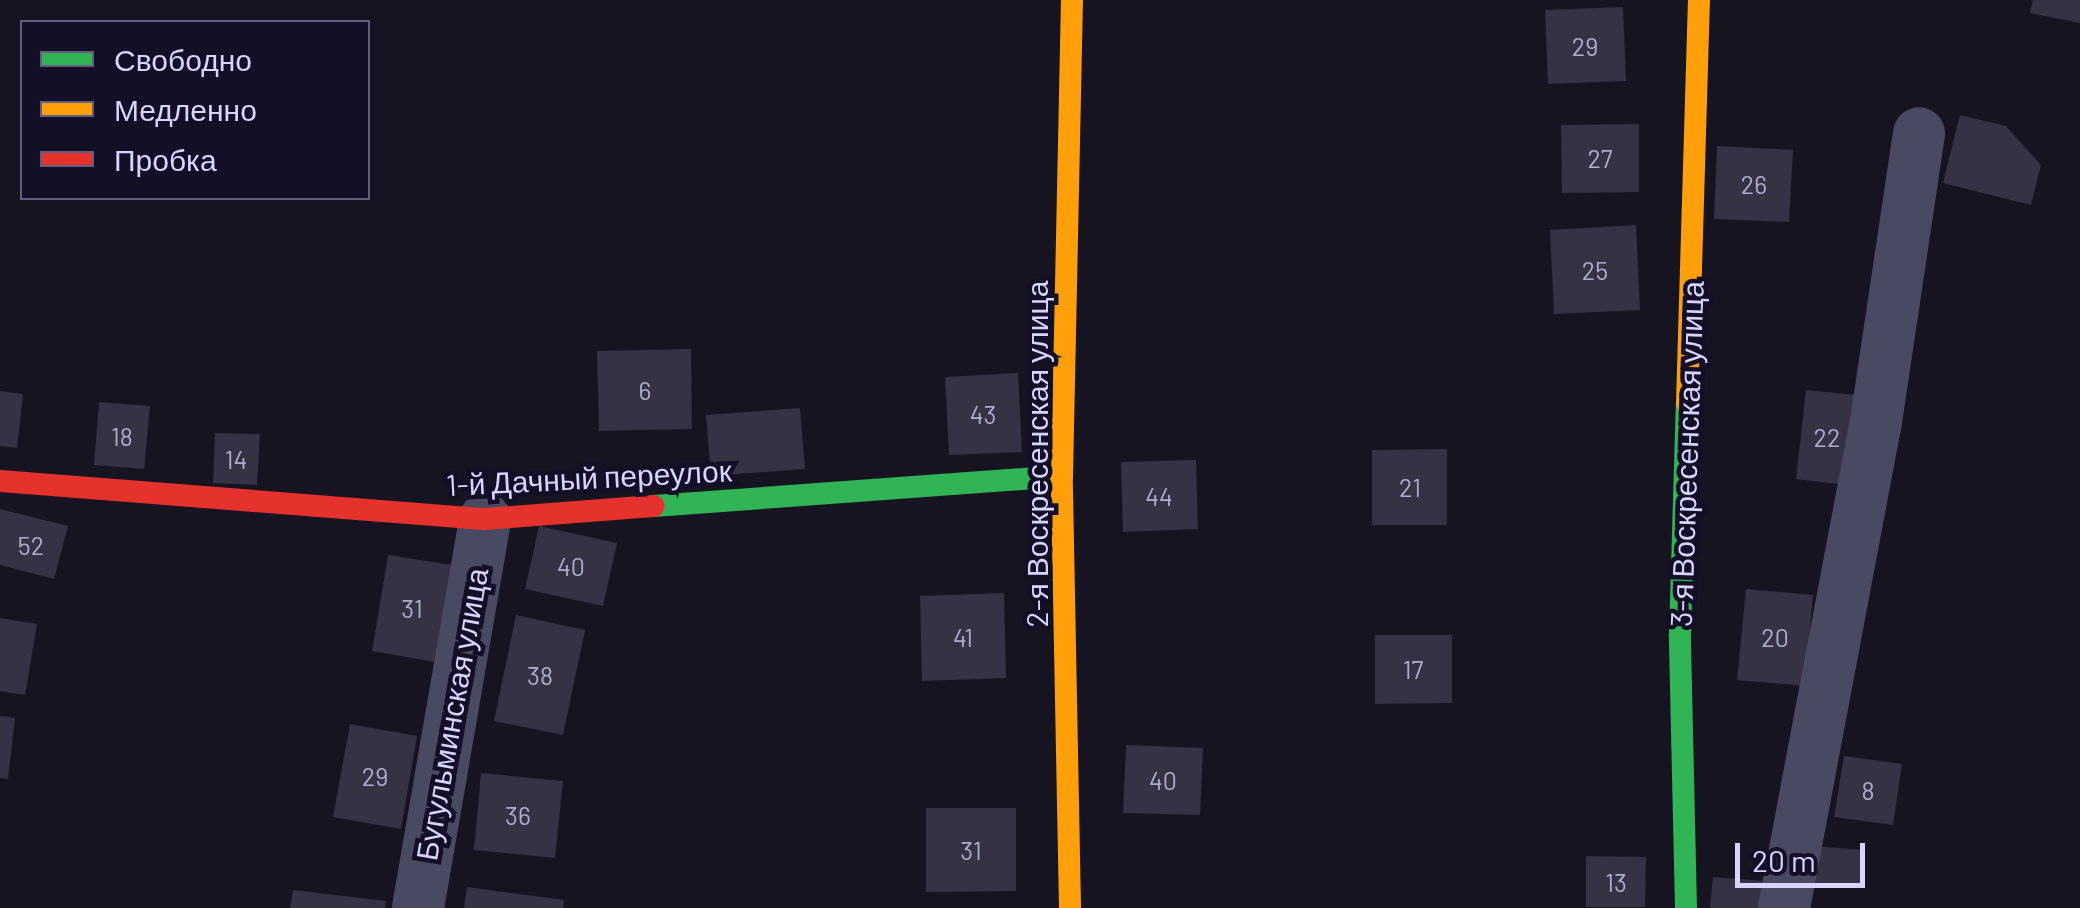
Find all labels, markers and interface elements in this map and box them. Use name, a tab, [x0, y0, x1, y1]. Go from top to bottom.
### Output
legend	[20, 20, 370, 200]
house number: 29	[1572, 31, 1598, 61]
text: Свободно	[114, 41, 252, 77]
text: Медленно	[114, 91, 257, 127]
text: Пробка	[114, 141, 217, 177]
house number: 27	[1587, 143, 1613, 173]
house number: 26	[1741, 169, 1767, 199]
house number: 25	[1582, 255, 1608, 285]
street label: 3-я Воскресенская улица	[1662, 280, 1710, 628]
street label: 2-я Воскресенская улица	[1018, 281, 1054, 627]
house number: 6	[639, 375, 651, 405]
house number: 43	[970, 399, 996, 429]
house number: 18	[111, 421, 133, 451]
house number: 22	[1814, 422, 1840, 452]
house number: 14	[225, 444, 247, 474]
street label: 1-й Дачный переулок	[445, 452, 733, 502]
house number: 21	[1399, 472, 1421, 502]
house number: 44	[1145, 481, 1173, 511]
house number: 52	[18, 530, 44, 560]
house number: 40	[557, 551, 585, 581]
street label: Бугульминская улица	[408, 565, 494, 863]
house number: 31	[401, 593, 423, 623]
house number: 41	[953, 622, 973, 652]
house number: 20	[1761, 622, 1789, 652]
house number: 17	[1403, 654, 1423, 684]
house number: 38	[527, 660, 553, 690]
house number: 29	[362, 761, 388, 791]
house number: 40	[1149, 765, 1177, 795]
house number: 8	[1861, 775, 1875, 805]
house number: 36	[505, 800, 531, 830]
scale bar	[1740, 823, 1870, 885]
house number: 31	[960, 835, 982, 865]
text: 20 m	[1752, 842, 1816, 878]
house number: 13	[1605, 867, 1627, 897]

